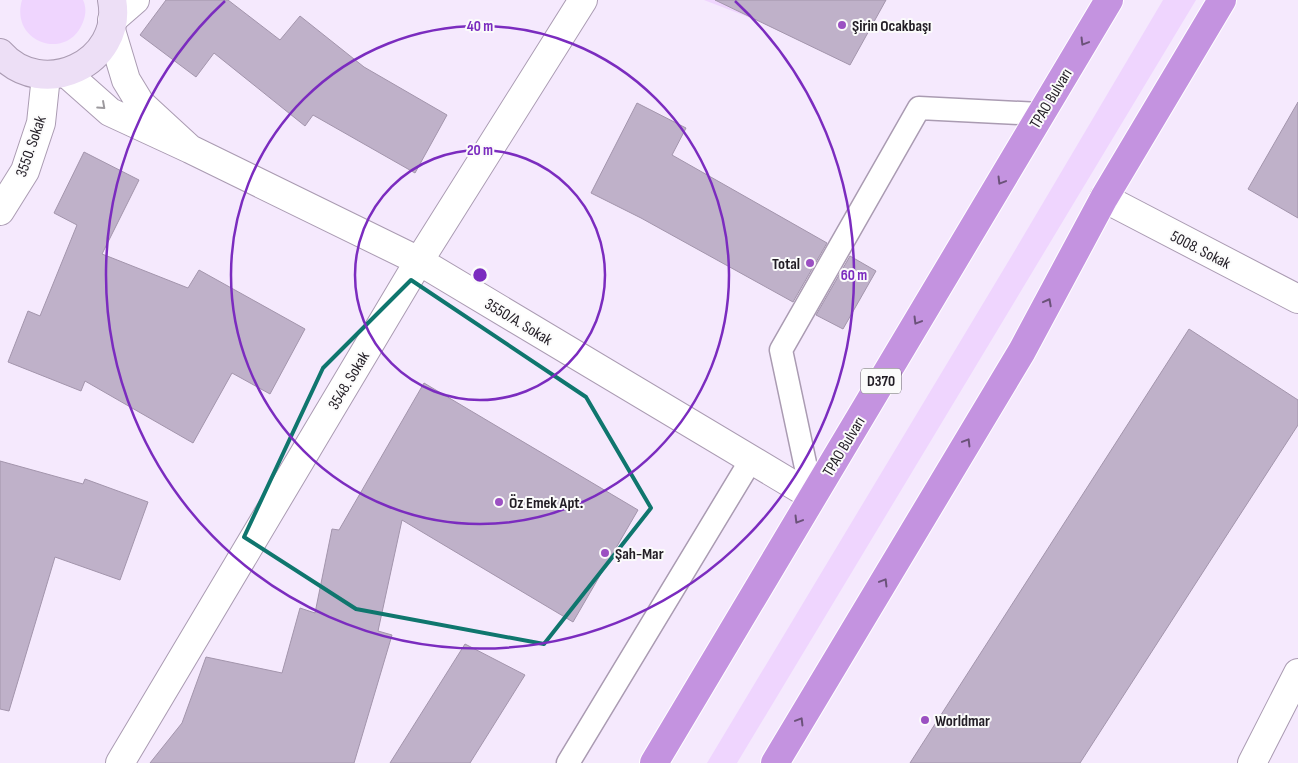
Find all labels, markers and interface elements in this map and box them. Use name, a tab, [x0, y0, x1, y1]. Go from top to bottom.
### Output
text: 40 m	[467, 17, 493, 36]
place label: Şirin Ocakbaşı	[852, 17, 931, 36]
marker: Şirin Ocakbaşı	[836, 19, 848, 31]
one-way arrow	[1081, 36, 1091, 45]
street label: TPAO Bulvarı	[1026, 65, 1077, 132]
one-way arrow	[97, 100, 106, 109]
street label: 3550. Sokak	[12, 113, 51, 180]
text: 20 m	[467, 141, 493, 160]
one-way arrow	[997, 176, 1007, 185]
street label: 5008. Sokak	[1167, 227, 1234, 274]
place label: Total	[772, 255, 800, 274]
marker: Total	[804, 257, 816, 269]
centre of rings	[471, 266, 489, 284]
text: 60 m	[841, 266, 867, 285]
street label: 3550/A. Sokak	[481, 295, 555, 350]
one-way arrow	[1042, 298, 1052, 307]
one-way arrow	[914, 315, 924, 324]
street label: 3548. Sokak	[325, 348, 374, 413]
road number: D370	[861, 368, 901, 394]
street label: TPAO Bulvarı	[819, 413, 870, 480]
one-way arrow	[961, 439, 971, 448]
place label: Öz Emek Apt.	[509, 494, 583, 513]
marker: Öz Emek Apt.	[493, 496, 505, 508]
one-way arrow	[795, 515, 805, 524]
place label: Şah-Mar	[615, 545, 664, 564]
marker: Şah-Mar	[599, 547, 611, 559]
one-way arrow	[877, 578, 887, 587]
place label: Worldmar	[935, 712, 990, 731]
marker: Worldmar	[919, 714, 931, 726]
one-way arrow	[794, 718, 804, 727]

